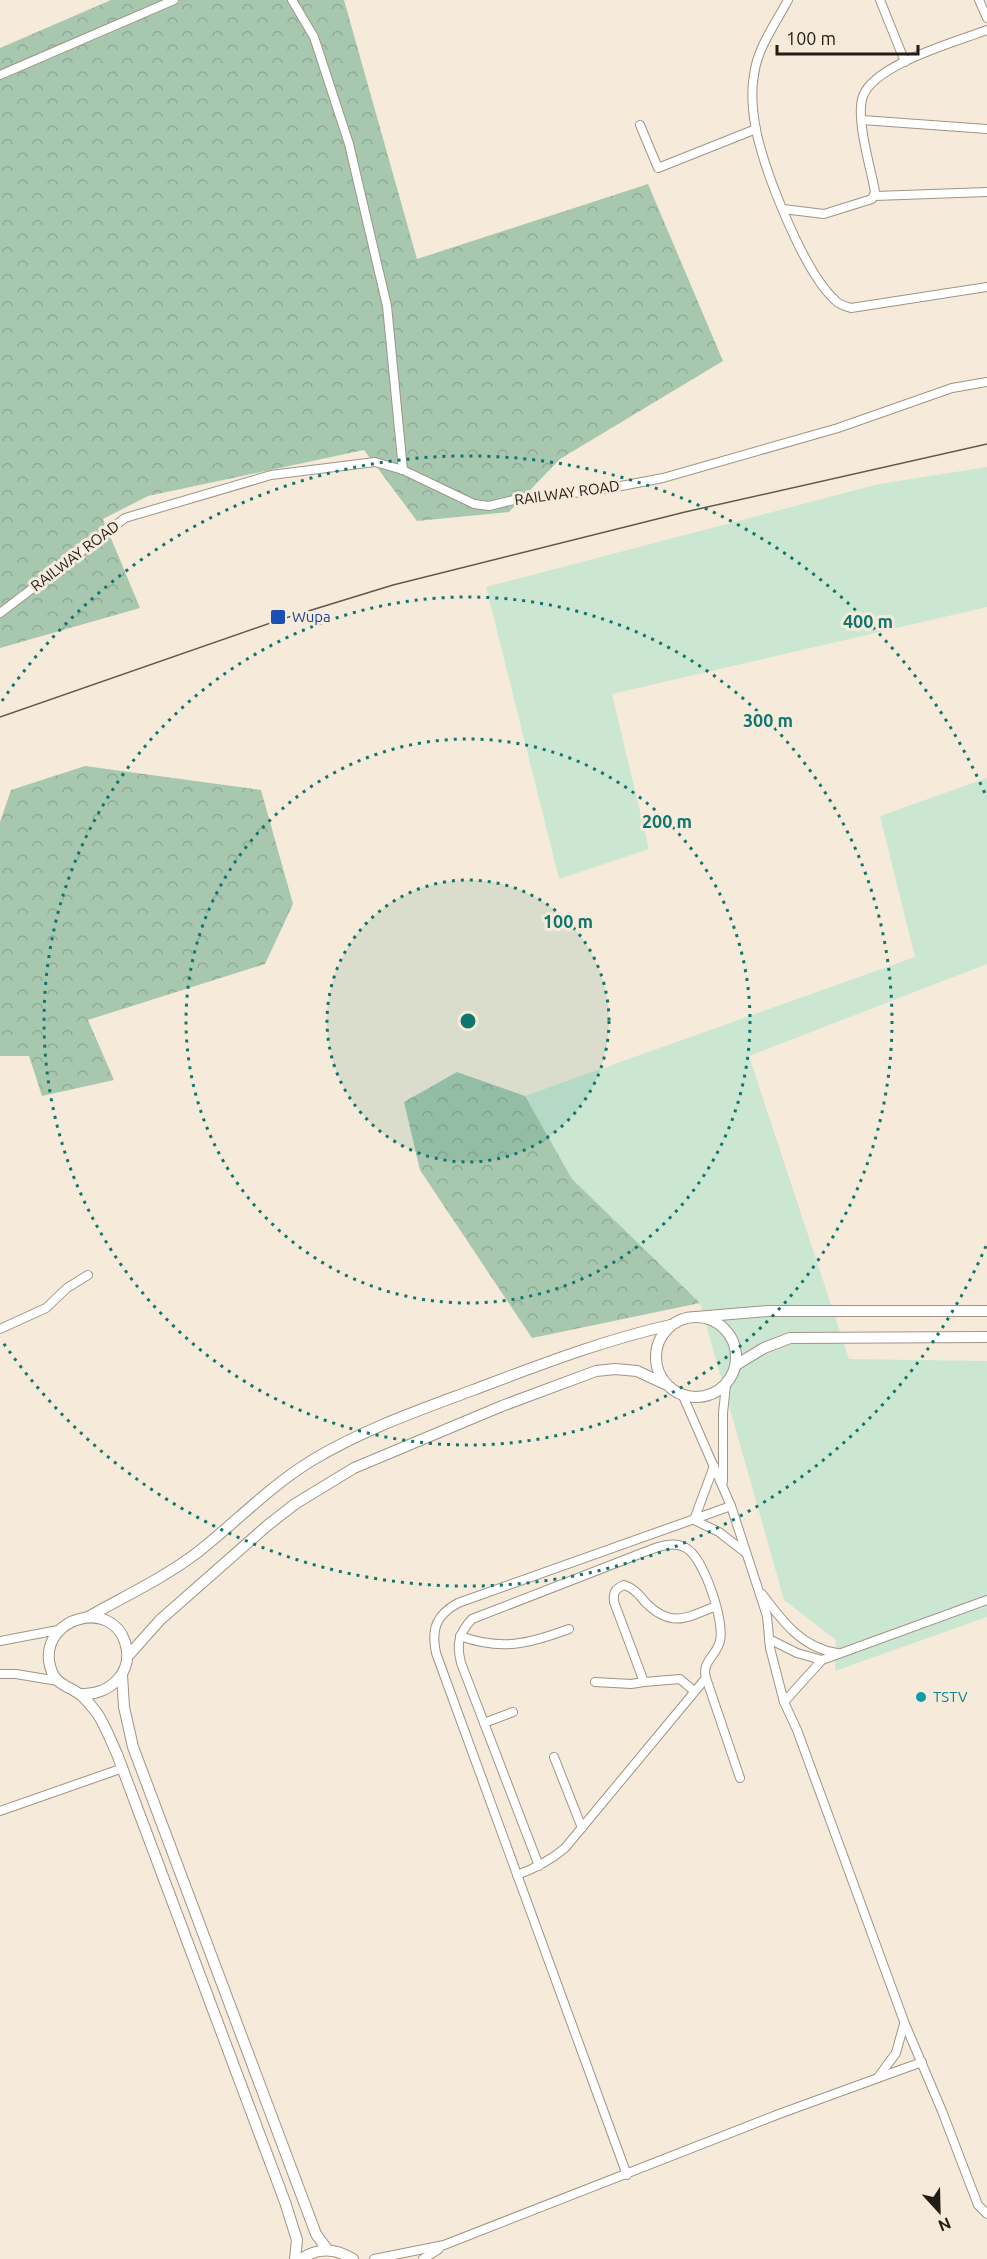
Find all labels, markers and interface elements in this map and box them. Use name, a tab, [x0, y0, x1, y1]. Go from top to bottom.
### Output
scale bar	[777, 18, 918, 56]
text: 100 m	[786, 28, 836, 48]
street label: RAILWAY ROAD	[513, 477, 621, 508]
street label: RAILWAY ROAD	[27, 517, 122, 594]
marker: Wupa	[269, 608, 287, 626]
place label: Wupa	[292, 608, 331, 625]
text: 400 m	[843, 611, 893, 631]
text: 300 m	[743, 710, 793, 730]
text: 200 m	[642, 811, 692, 831]
text: 100 m	[543, 911, 593, 931]
centre of rings	[458, 1011, 478, 1031]
place label: TSTV	[933, 1688, 968, 1705]
marker: TSTV	[914, 1690, 928, 1704]
north arrow	[909, 2181, 969, 2241]
text: N	[936, 2214, 954, 2235]

